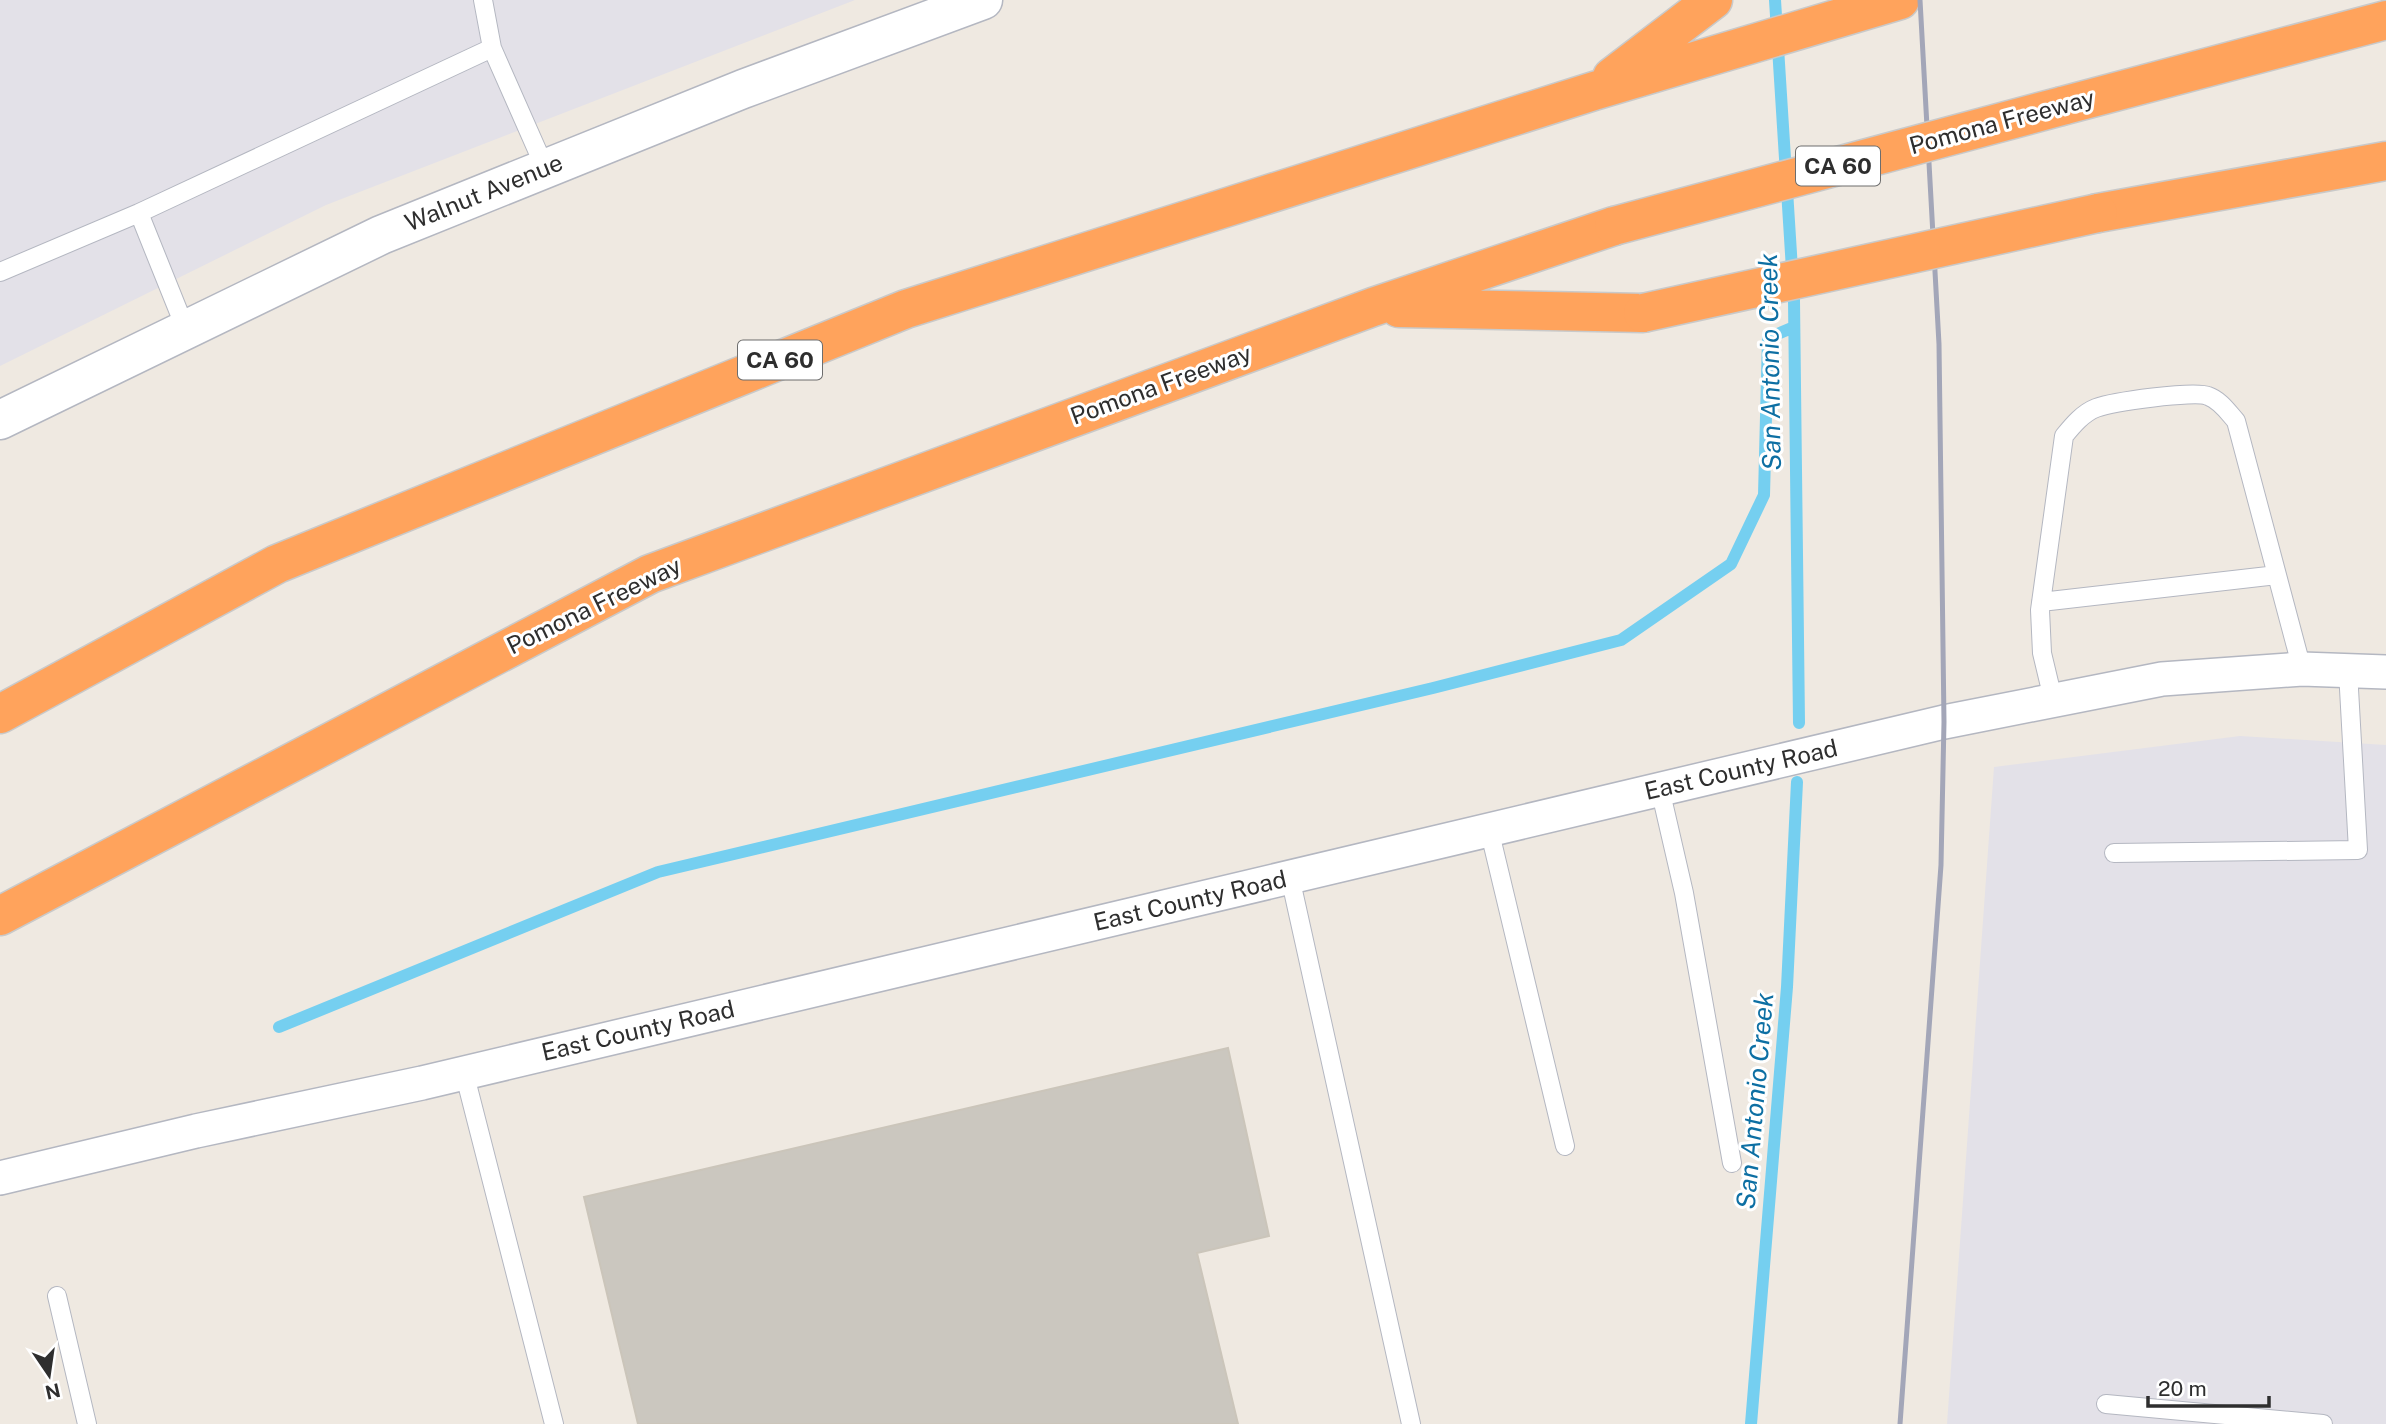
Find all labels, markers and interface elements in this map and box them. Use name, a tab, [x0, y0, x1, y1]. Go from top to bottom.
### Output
street label: Pomona Freeway	[1906, 83, 2098, 159]
road number: CA 60	[1796, 146, 1880, 186]
street label: Walnut Avenue	[401, 148, 567, 236]
water label: San Antonio Creek	[1752, 253, 1787, 471]
street label: Pomona Freeway	[1066, 338, 1255, 430]
road number: CA 60	[738, 340, 822, 380]
street label: Pomona Freeway	[502, 551, 685, 659]
street label: East County Road	[1642, 733, 1840, 805]
street label: East County Road	[1091, 864, 1289, 936]
water label: San Antonio Creek	[1730, 991, 1779, 1210]
street label: East County Road	[539, 994, 737, 1066]
north arrow	[14, 1340, 84, 1410]
scale bar	[2148, 1364, 2269, 1408]
text: 20 m	[2158, 1376, 2207, 1401]
text: N	[43, 1379, 63, 1404]

